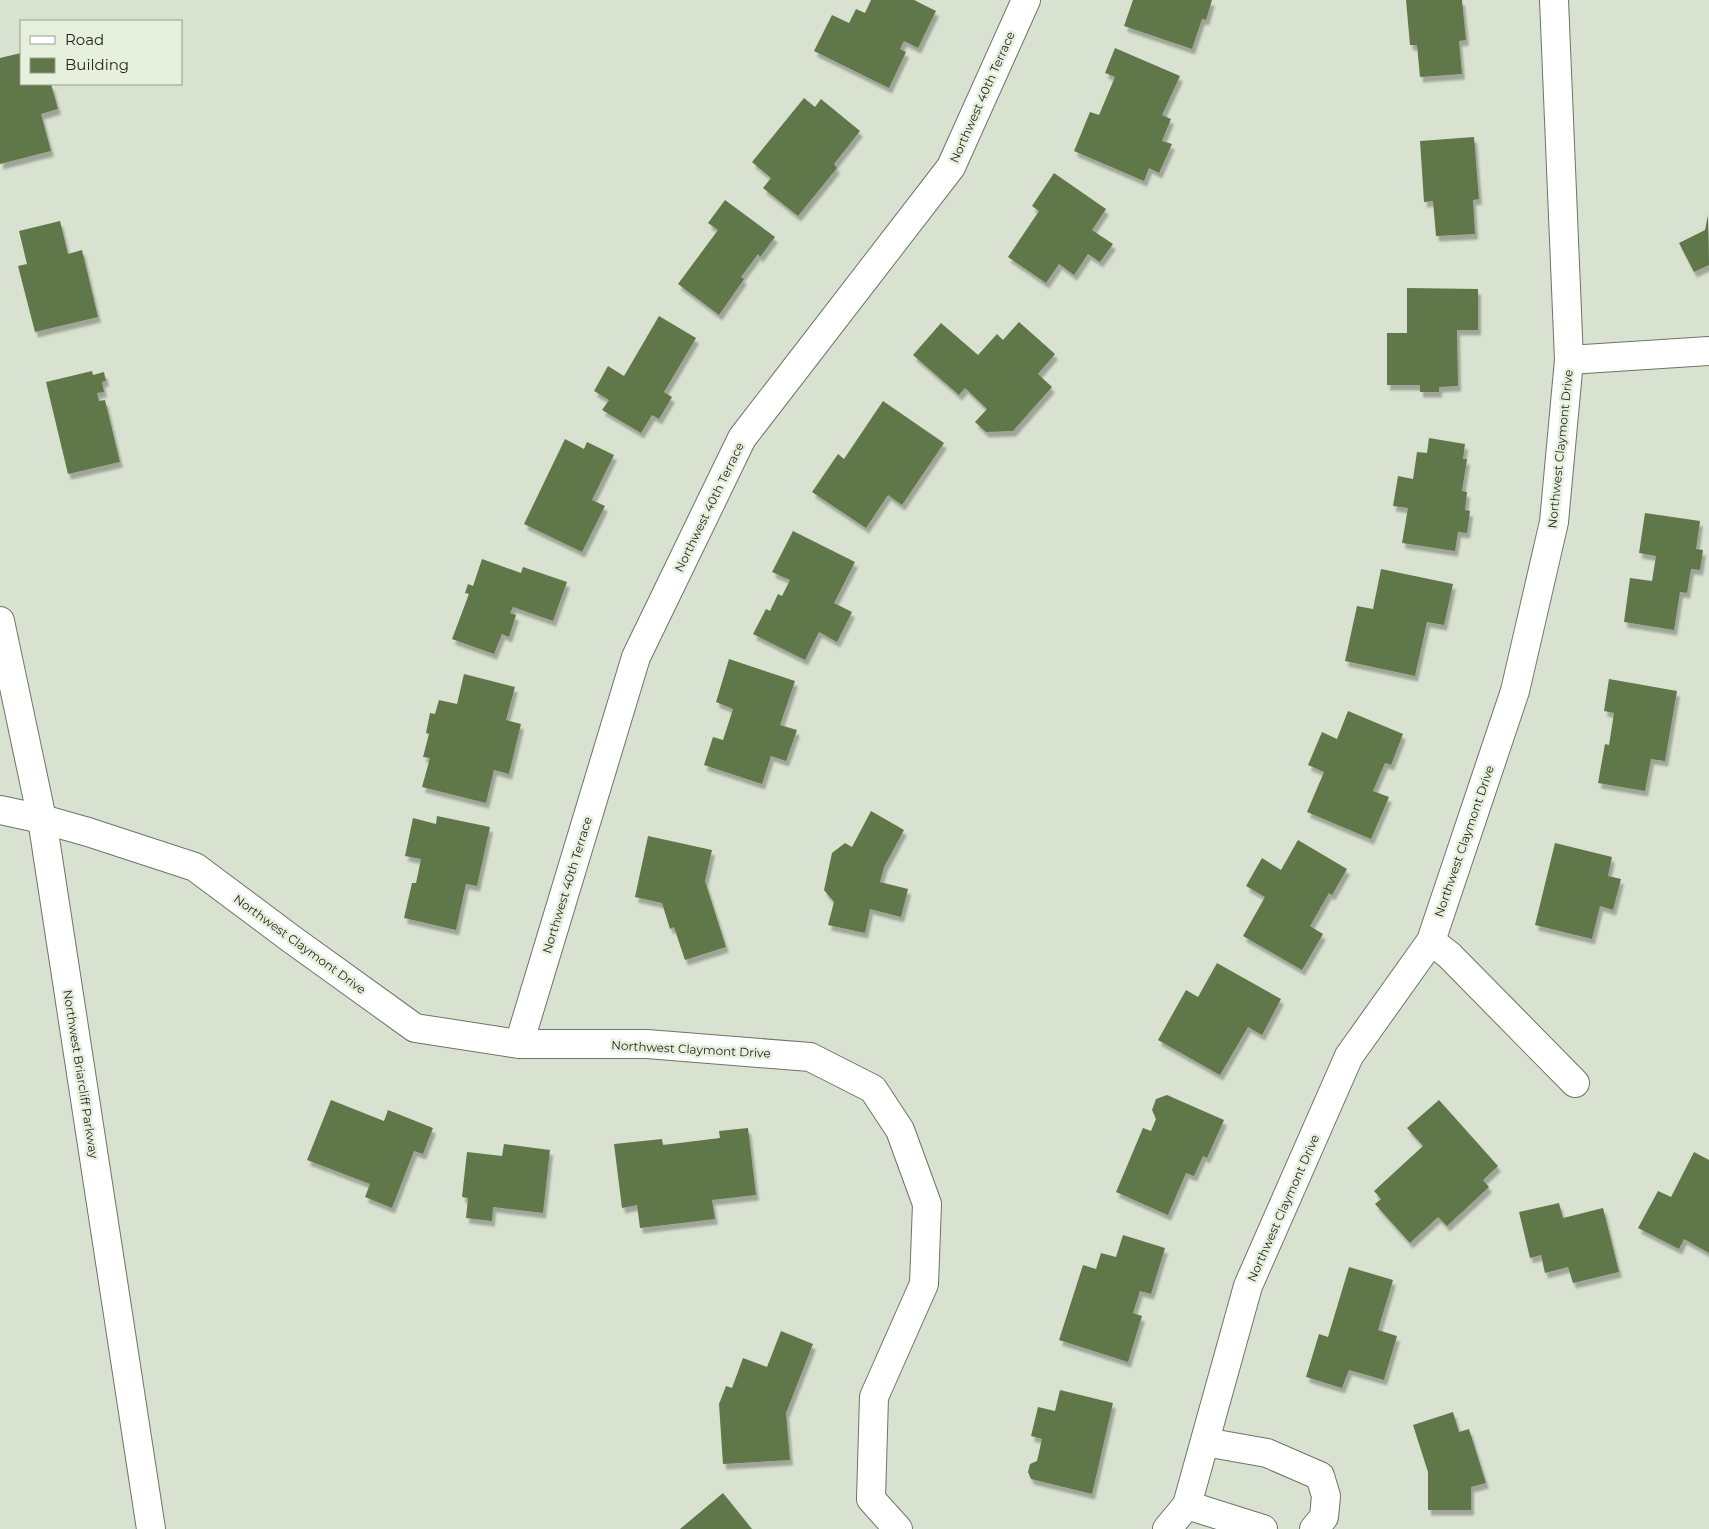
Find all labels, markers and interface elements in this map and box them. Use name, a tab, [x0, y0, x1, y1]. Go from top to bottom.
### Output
legend	[20, 20, 182, 85]
street label: Northwest 40th Terrace	[946, 29, 1018, 165]
text: Road	[65, 30, 104, 49]
text: Building	[65, 55, 129, 74]
street label: Northwest Claymont Drive	[1544, 369, 1576, 529]
street label: Northwest 40th Terrace	[671, 440, 747, 574]
street label: Northwest Claymont Drive	[1431, 763, 1497, 919]
street label: Northwest 40th Terrace	[539, 815, 595, 955]
street label: Northwest Claymont Drive	[231, 891, 369, 997]
street label: Northwest Briarcliff Parkway	[60, 989, 102, 1160]
street label: Northwest Claymont Drive	[611, 1037, 771, 1061]
street label: Northwest Claymont Drive	[1244, 1132, 1322, 1284]

